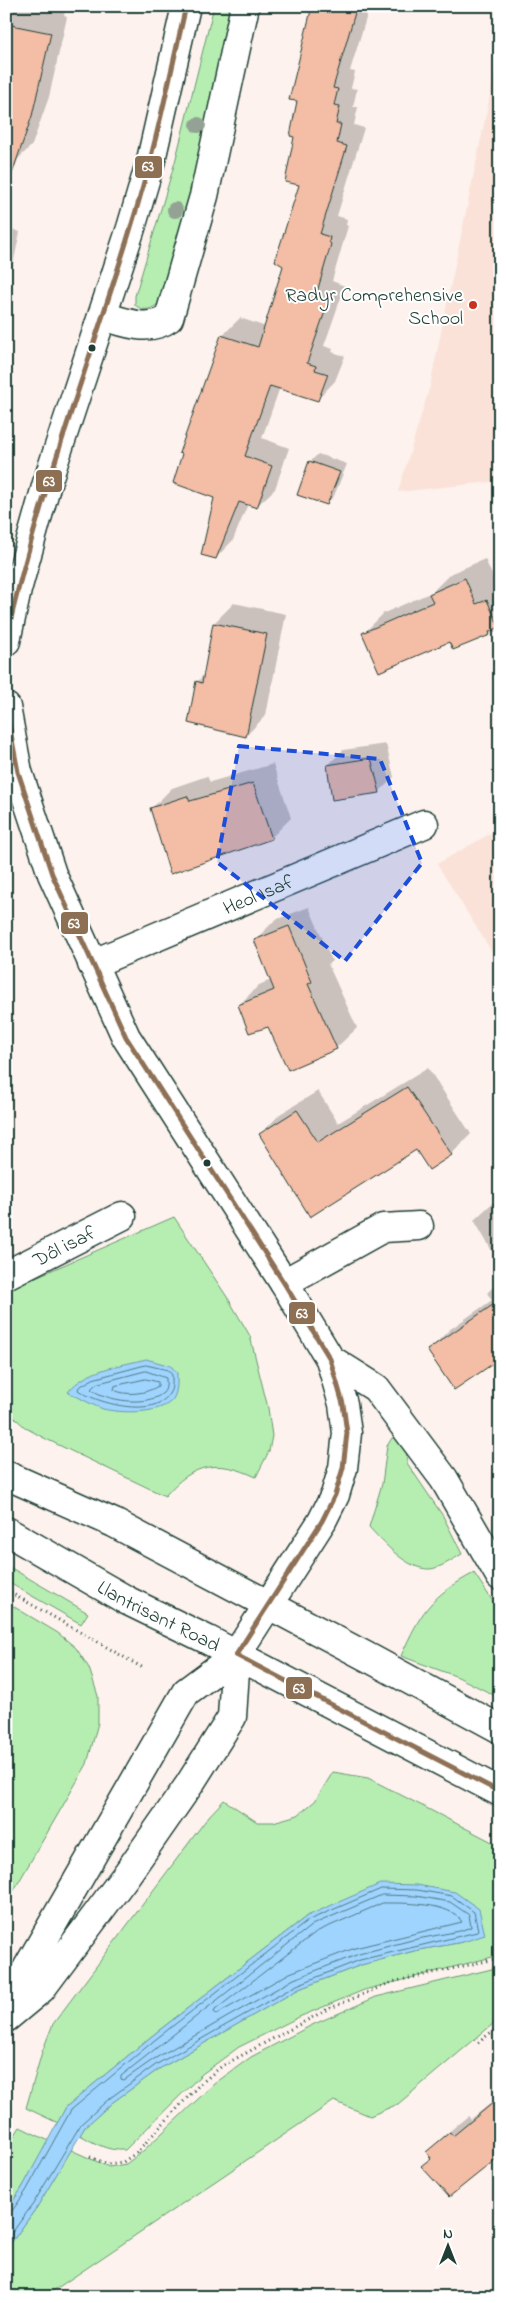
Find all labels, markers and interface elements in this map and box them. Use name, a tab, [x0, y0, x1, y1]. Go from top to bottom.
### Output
line badge: 63	[134, 155, 163, 179]
text: 63	[141, 157, 154, 178]
place label: Radyr Comprehensive School	[285, 282, 463, 334]
marker: Radyr Comprehensive School	[467, 299, 479, 311]
unlabelled marker	[87, 343, 97, 353]
line badge: 63	[35, 469, 63, 493]
text: 63	[42, 472, 55, 493]
street label: Heol Isaf	[219, 868, 299, 924]
line badge: 63	[60, 911, 89, 935]
text: 63	[67, 914, 80, 935]
unlabelled marker	[202, 1158, 212, 1168]
street label: Dôl isaf	[28, 1219, 102, 1276]
line badge: 63	[288, 1301, 316, 1325]
text: 63	[295, 1304, 308, 1325]
street label: Llantrisant Road	[91, 1574, 225, 1661]
line badge: 63	[285, 1676, 313, 1700]
text: 63	[292, 1679, 305, 1700]
north arrow	[424, 2220, 474, 2270]
text: N	[443, 2224, 453, 2245]

